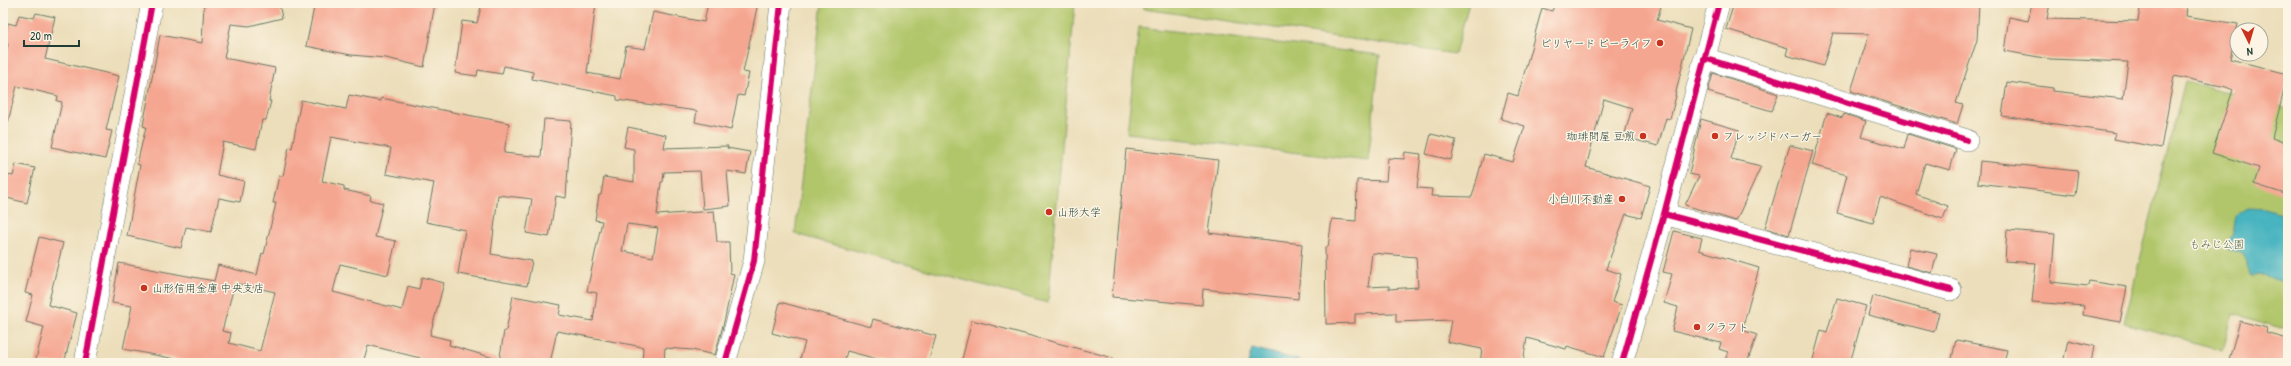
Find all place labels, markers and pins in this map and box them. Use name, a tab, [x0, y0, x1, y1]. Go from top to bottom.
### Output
place label: ビリヤード ビーライフ	[1540, 36, 1652, 50]
marker: ビリヤード ビーライフ	[1655, 38, 1665, 48]
place label: 珈琲問屋 豆煎	[1566, 129, 1635, 143]
place label: フレッジドバーガー	[1723, 129, 1822, 143]
marker: 珈琲問屋 豆煎	[1638, 131, 1648, 141]
marker: フレッジドバーガー	[1710, 131, 1720, 141]
place label: 小白川不動産	[1548, 192, 1614, 206]
marker: 小白川不動産	[1617, 194, 1627, 204]
place label: 山形大学	[1057, 205, 1101, 219]
marker: 山形大学	[1044, 207, 1054, 217]
place label: 山形信用金庫 中央支店	[152, 281, 265, 295]
marker: 山形信用金庫 中央支店	[139, 283, 149, 293]
place label: クラフト	[1705, 320, 1749, 334]
marker: クラフト	[1692, 322, 1702, 332]

